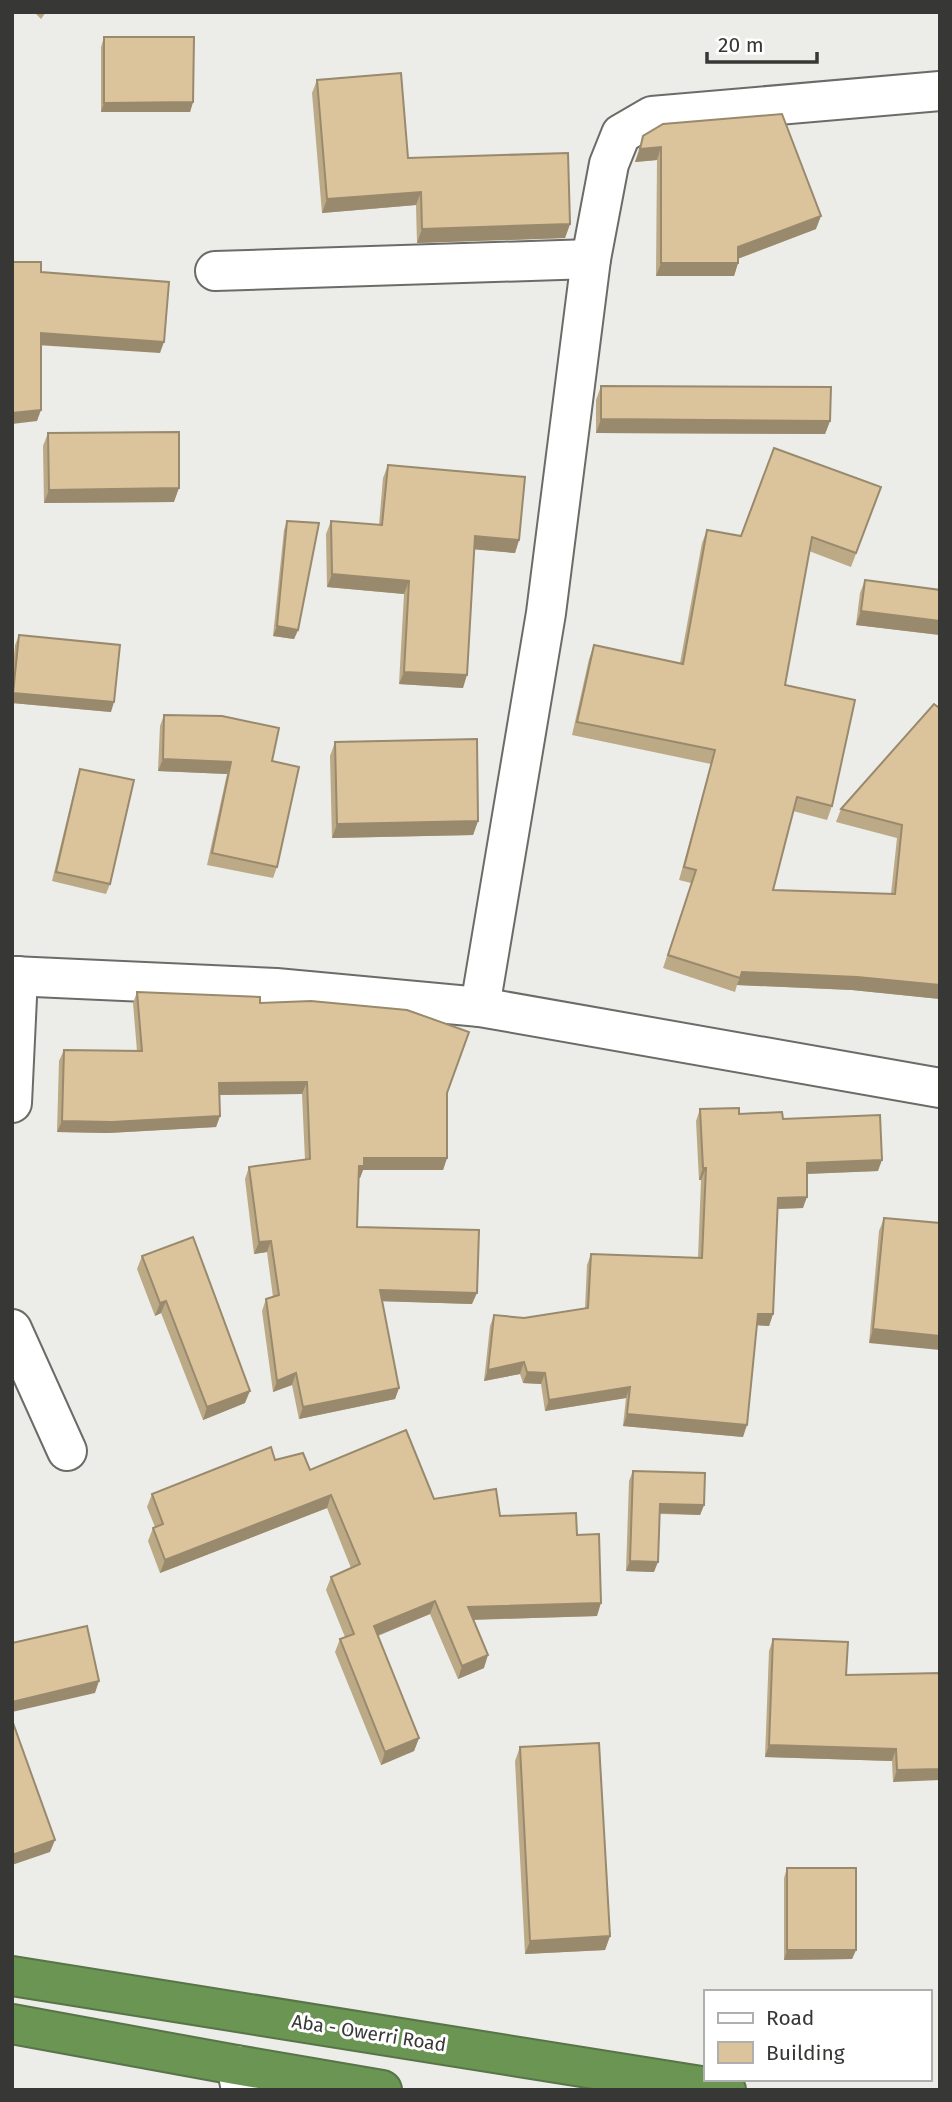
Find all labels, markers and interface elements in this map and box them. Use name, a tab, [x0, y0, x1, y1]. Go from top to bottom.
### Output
scale bar	[707, 21, 817, 65]
text: 20 m	[718, 32, 764, 58]
legend	[704, 1990, 931, 2081]
text: Road	[766, 2005, 814, 2031]
street label: Aba - Owerri Road	[290, 2009, 448, 2057]
text: Building	[766, 2040, 845, 2066]

